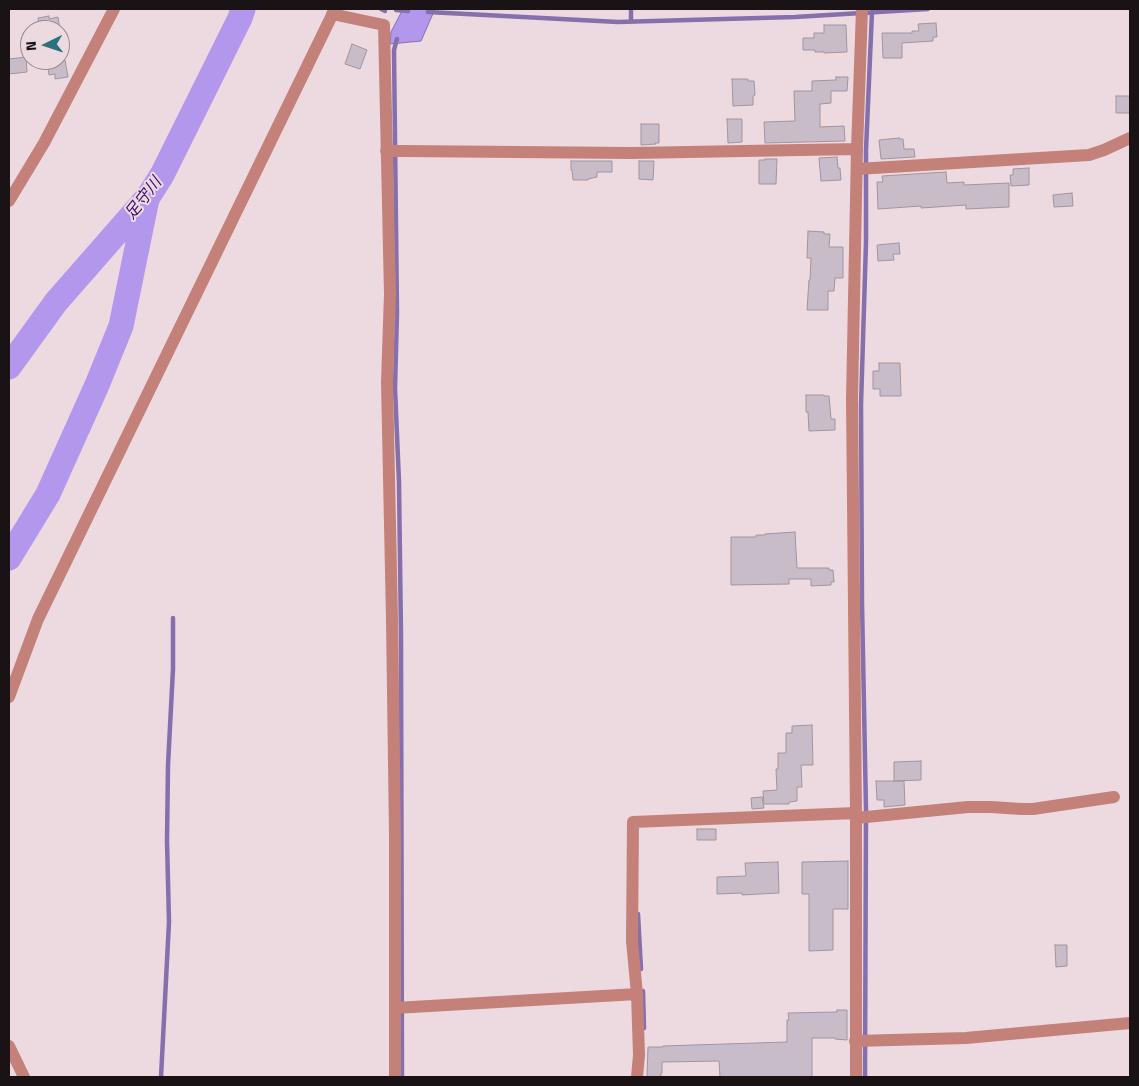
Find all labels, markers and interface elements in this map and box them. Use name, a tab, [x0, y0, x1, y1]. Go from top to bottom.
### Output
north arrow	[20, 20, 70, 70]
text: N	[20, 40, 41, 52]
water label: 足守川	[122, 174, 166, 224]

